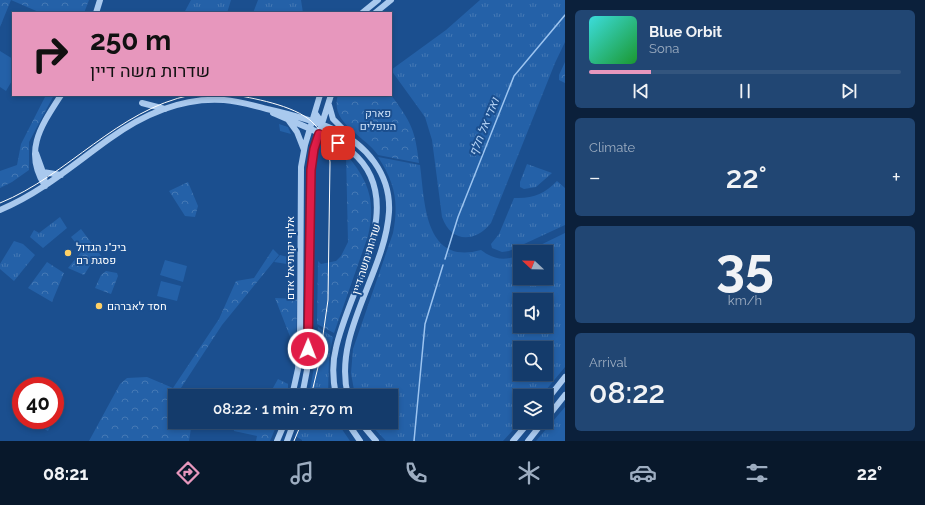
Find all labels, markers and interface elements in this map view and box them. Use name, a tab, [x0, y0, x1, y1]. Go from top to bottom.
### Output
text: Blue Orbit	[649, 23, 722, 41]
text: 250 m	[90, 24, 171, 57]
icon: right	[24, 28, 76, 80]
text: Sona	[649, 41, 679, 56]
text: שדרות משה דיין	[90, 60, 210, 81]
icon: previous	[630, 80, 652, 102]
icon: pause	[734, 80, 756, 102]
icon: next	[838, 80, 860, 102]
water label: ואדי אל חלף	[466, 95, 503, 158]
park label: פארק הנופלים	[360, 107, 396, 133]
pin	[321, 126, 355, 160]
icon: arrive	[327, 132, 349, 154]
text: Climate	[589, 140, 635, 155]
text: 22°	[726, 160, 767, 195]
text: −	[589, 164, 601, 190]
text: +	[892, 164, 901, 190]
street label: אלוף יקותיאל אדם	[284, 216, 297, 300]
street label: שדרות משה דיין	[350, 222, 383, 296]
text: 35	[716, 236, 774, 297]
place label: ביכ"נ הגדול פסגת רם	[76, 241, 127, 267]
north arrow	[513, 245, 553, 285]
map controls	[513, 245, 553, 429]
marker: ביכ"נ הגדול פסגת רם	[63, 248, 73, 258]
button: sound	[513, 293, 553, 333]
text: km/h	[728, 293, 762, 308]
place label: חסד לאברהם	[107, 300, 167, 313]
marker: חסד לאברהם	[94, 301, 104, 311]
position arrow	[287, 328, 329, 370]
button: search	[513, 341, 553, 381]
text: Arrival	[589, 355, 627, 370]
text: 08:22	[589, 375, 665, 410]
speed limit sign: 40	[12, 377, 64, 429]
button: layers	[513, 389, 553, 429]
text: 08:22 · 1 min · 270 m	[213, 400, 353, 418]
icon: directions	[174, 459, 202, 487]
icon: music	[288, 459, 316, 487]
icon: phone	[402, 459, 430, 487]
icon: climate	[515, 459, 543, 487]
icon: car	[629, 459, 657, 487]
icon: filters	[743, 459, 771, 487]
text: 08:21	[43, 463, 88, 484]
text: 22°	[857, 463, 882, 484]

